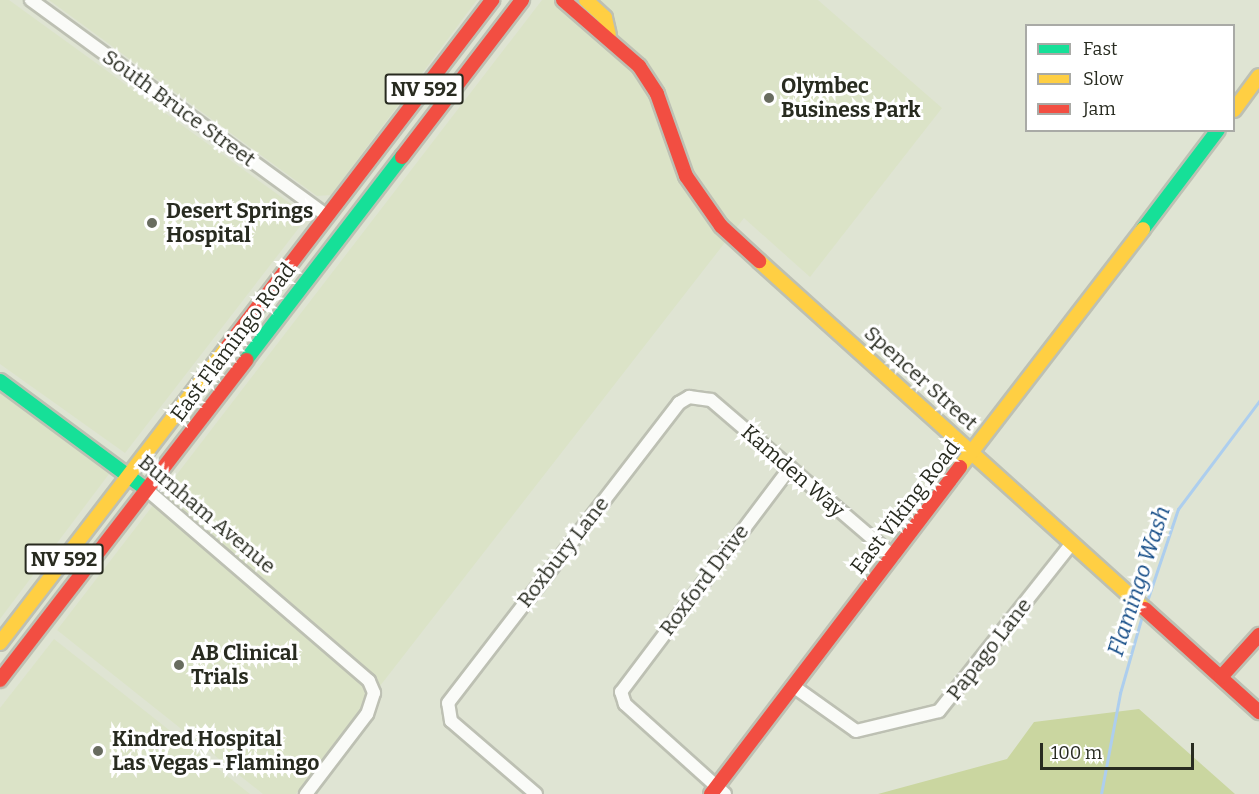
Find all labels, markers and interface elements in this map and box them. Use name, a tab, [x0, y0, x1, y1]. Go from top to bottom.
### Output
legend	[1025, 24, 1235, 132]
text: Fast	[1083, 38, 1118, 60]
street label: South Bruce Street	[98, 44, 260, 172]
text: Slow	[1083, 68, 1123, 90]
road number: NV 592	[384, 72, 464, 106]
place label: Olymbec Business Park	[781, 73, 920, 123]
marker: Olymbec Business Park	[762, 91, 776, 105]
text: Jam	[1083, 98, 1116, 120]
place label: Desert Springs Hospital	[166, 198, 313, 248]
marker: Desert Springs Hospital	[143, 214, 161, 232]
street label: East Flamingo Road	[165, 258, 301, 426]
street label: Spencer Street	[859, 320, 983, 436]
street label: Kamden Way	[736, 419, 850, 523]
street label: East Viking Road	[845, 435, 965, 579]
street label: Burnham Avenue	[133, 449, 281, 579]
street label: Roxbury Lane	[512, 492, 614, 612]
water label: Flamingo Wash	[1102, 503, 1176, 659]
street label: Roxford Drive	[654, 520, 754, 640]
road number: NV 592	[23, 542, 104, 576]
street label: Papago Lane	[941, 593, 1037, 705]
place label: AB Clinical Trials	[191, 640, 298, 690]
marker: AB Clinical Trials	[172, 658, 186, 672]
place label: Kindred Hospital Las Vegas - Flamingo	[112, 726, 319, 776]
scale bar	[1043, 731, 1198, 769]
marker: Kindred Hospital Las Vegas - Flamingo	[89, 742, 107, 760]
text: 100 m	[1051, 742, 1102, 764]

